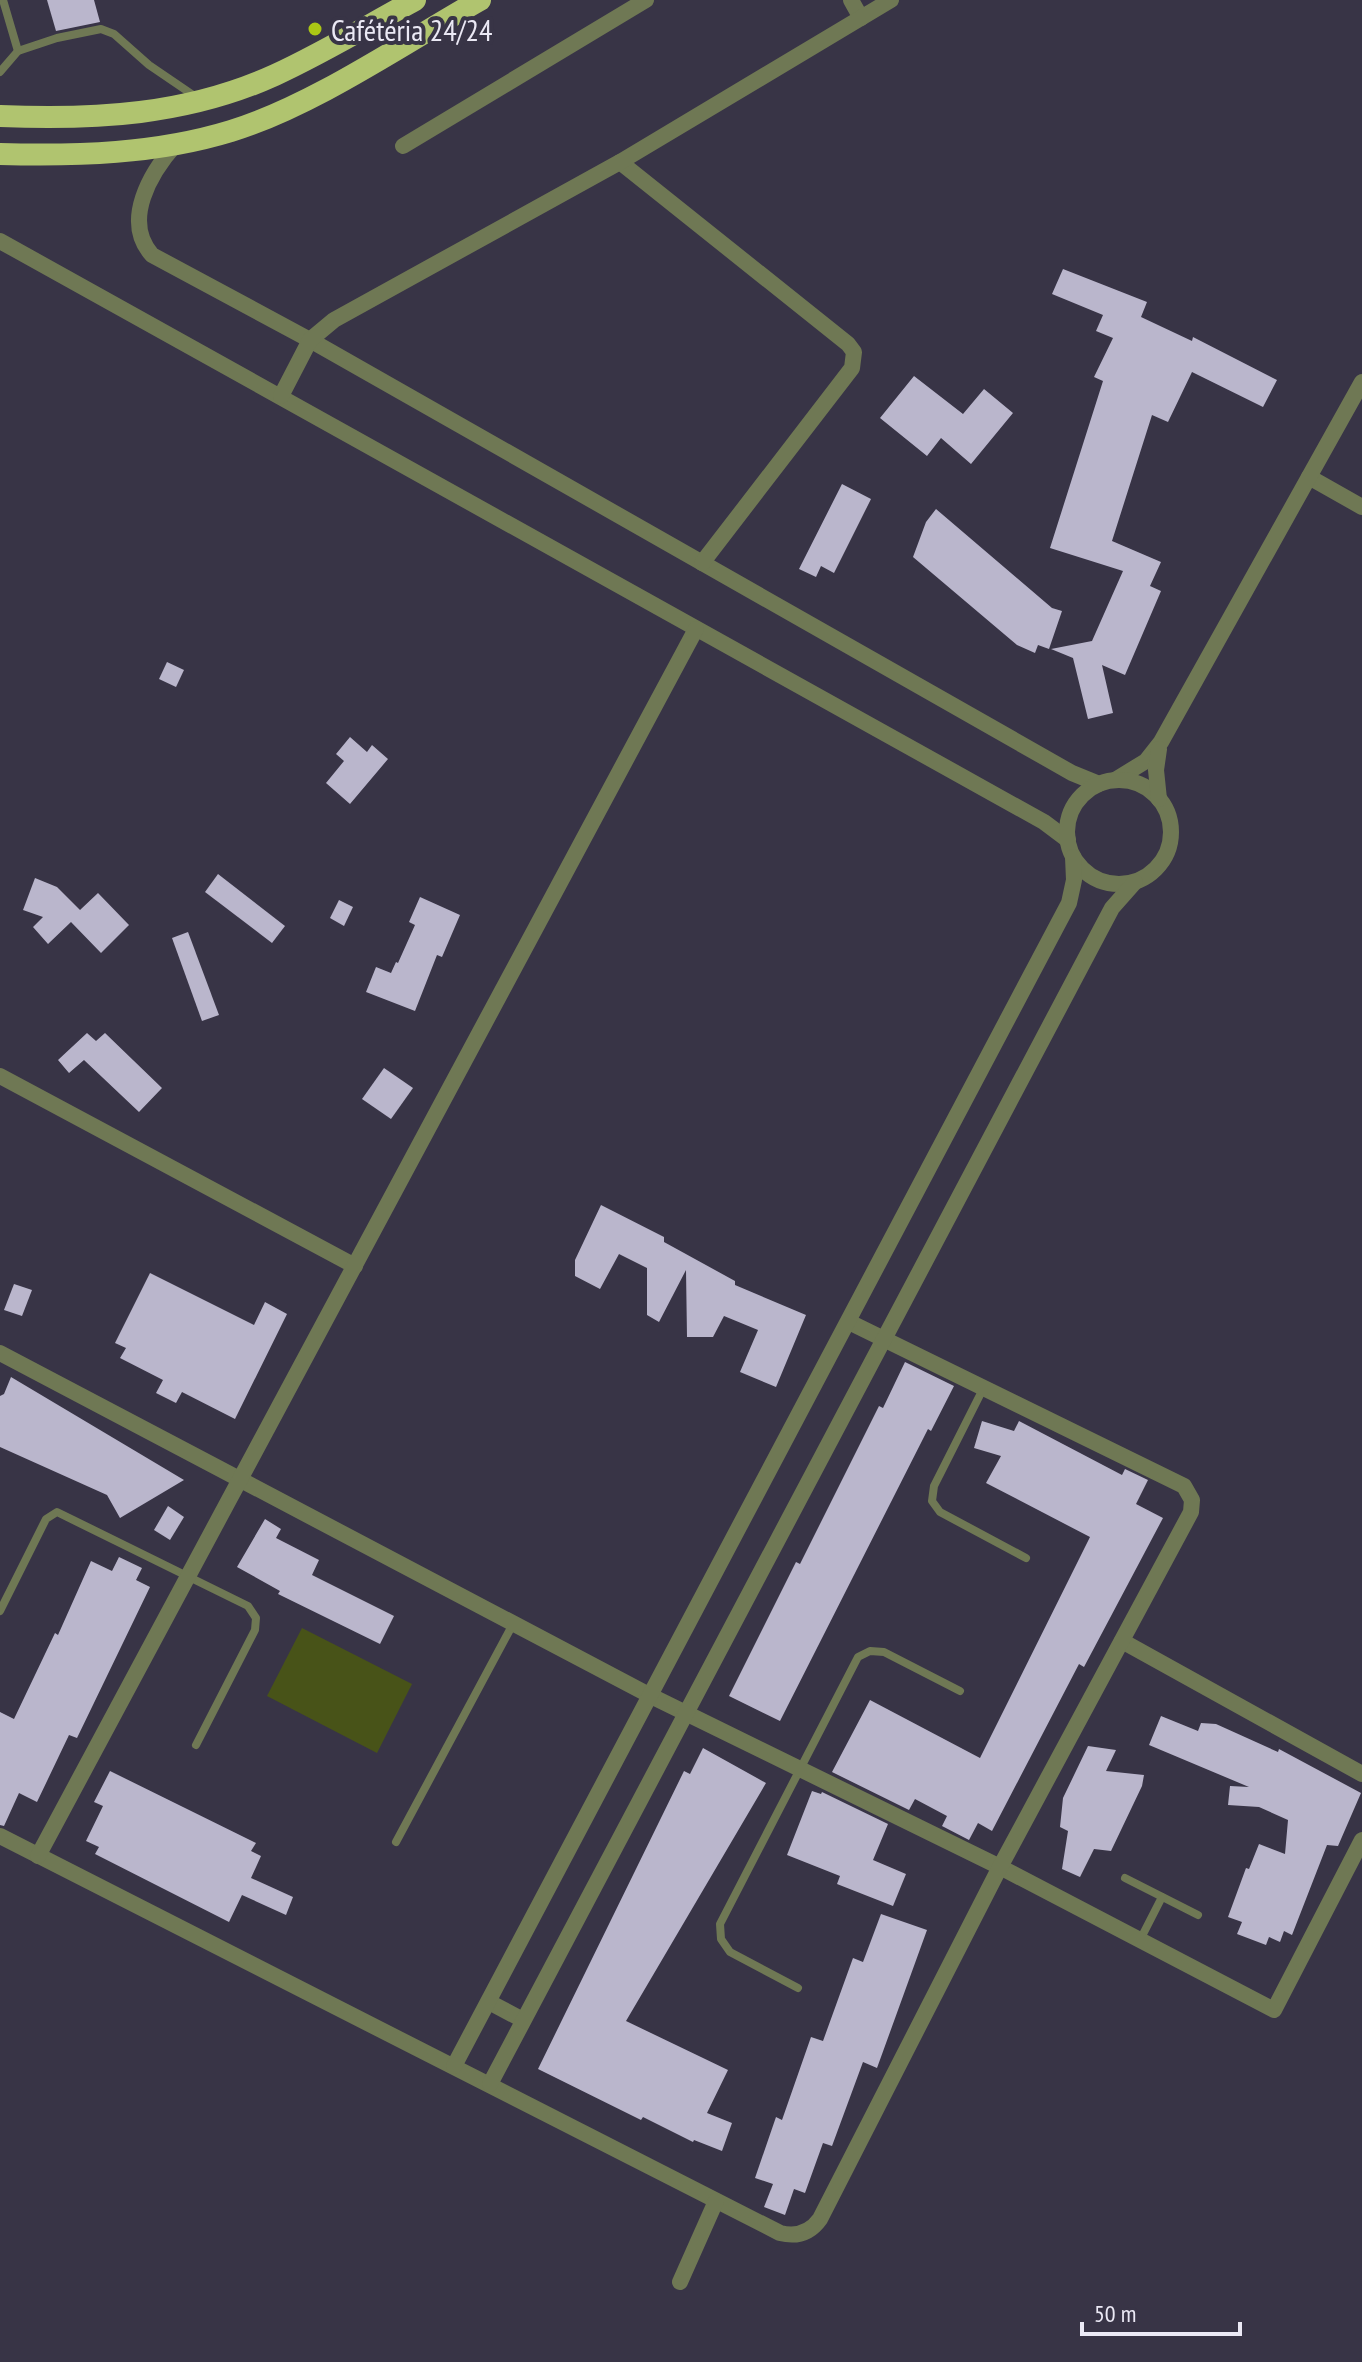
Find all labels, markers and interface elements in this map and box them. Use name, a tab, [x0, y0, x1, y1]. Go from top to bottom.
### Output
place label: Cafétéria 24/24	[331, 10, 493, 49]
marker: Cafétéria 24/24	[306, 20, 324, 38]
scale bar	[1082, 2286, 1240, 2336]
text: 50 m	[1094, 2298, 1136, 2329]

